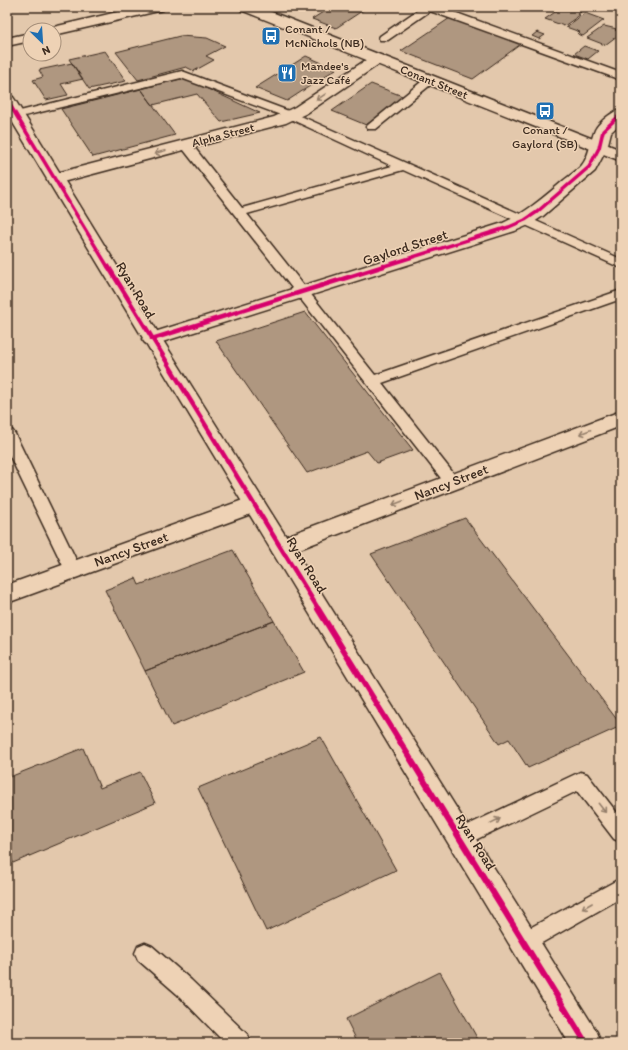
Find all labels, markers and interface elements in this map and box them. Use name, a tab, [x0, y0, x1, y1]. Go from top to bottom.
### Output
north arrow	[22, 22, 62, 62]
place label: Conant / McNichols (NB)	[285, 22, 364, 50]
bus stop icon: Conant / McNichols (NB)	[260, 25, 282, 47]
text: N	[40, 43, 52, 58]
place label: Mandee's Jazz Café	[301, 59, 351, 87]
restaurant icon: Mandee's Jazz Café	[276, 62, 298, 84]
street label: Conant Street	[398, 62, 470, 102]
one-way arrow	[316, 93, 327, 101]
bus stop icon: Conant / Gaylord (SB)	[534, 100, 556, 122]
street label: Alpha Street	[190, 120, 256, 150]
place label: Conant / Gaylord (SB)	[512, 123, 578, 151]
one-way arrow	[153, 149, 166, 156]
street label: Gaylord Street	[361, 226, 450, 269]
street label: Ryan Road	[112, 259, 159, 322]
one-way arrow	[579, 428, 591, 436]
street label: Nancy Street	[412, 461, 491, 504]
one-way arrow	[392, 499, 404, 507]
street label: Nancy Street	[92, 528, 171, 571]
street label: Ryan Road	[283, 534, 331, 597]
one-way arrow	[598, 802, 606, 813]
street label: Ryan Road	[452, 811, 500, 874]
one-way arrow	[489, 817, 501, 824]
one-way arrow	[581, 903, 593, 911]

